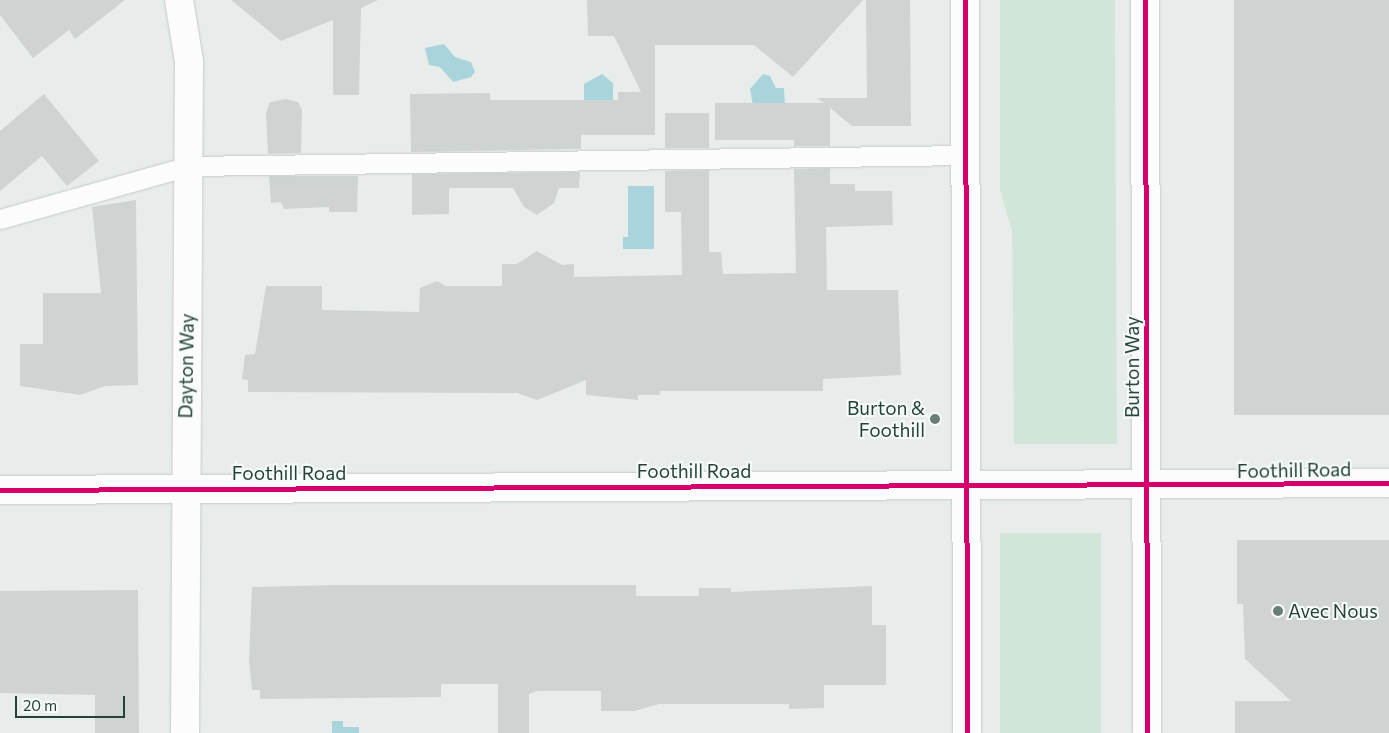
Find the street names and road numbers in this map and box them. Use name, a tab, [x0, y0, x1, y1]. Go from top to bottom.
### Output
street label: Dayton Way	[174, 313, 198, 419]
street label: Burton Way	[1121, 316, 1143, 418]
street label: Foothill Road	[1237, 458, 1351, 482]
street label: Foothill Road	[637, 460, 751, 482]
street label: Foothill Road	[232, 462, 346, 484]

